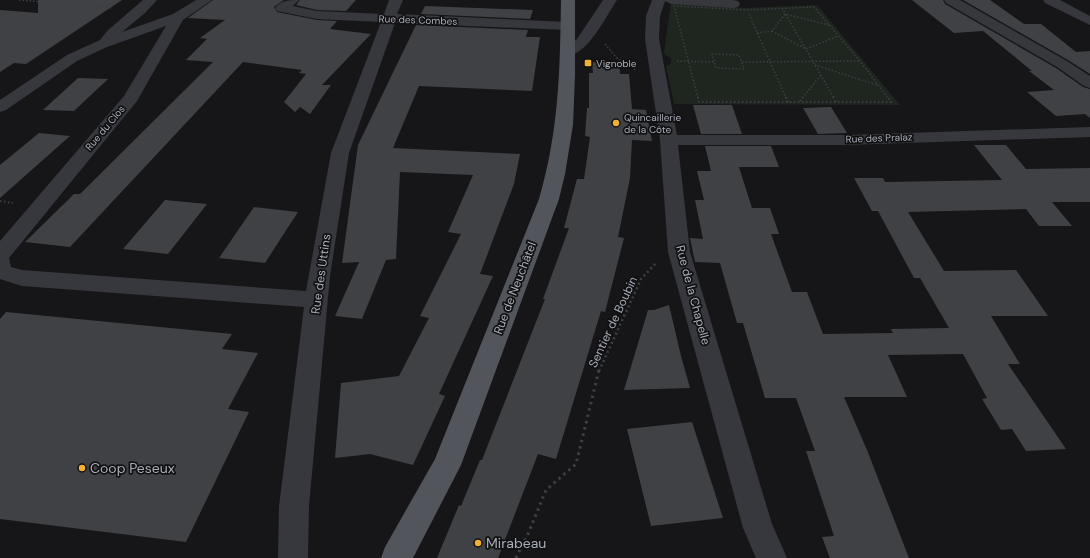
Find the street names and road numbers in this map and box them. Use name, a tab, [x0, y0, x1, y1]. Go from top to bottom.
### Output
street label: Rue des Combes	[378, 12, 458, 28]
street label: Rue du Clos	[82, 103, 128, 153]
street label: Rue des Pralaz	[845, 130, 913, 146]
street label: Rue des Uttins	[307, 233, 335, 315]
street label: Rue de Neuchâtel	[490, 240, 540, 336]
street label: Rue de la Chapelle	[672, 243, 714, 347]
street label: Sentier de Boubin	[585, 274, 641, 370]

